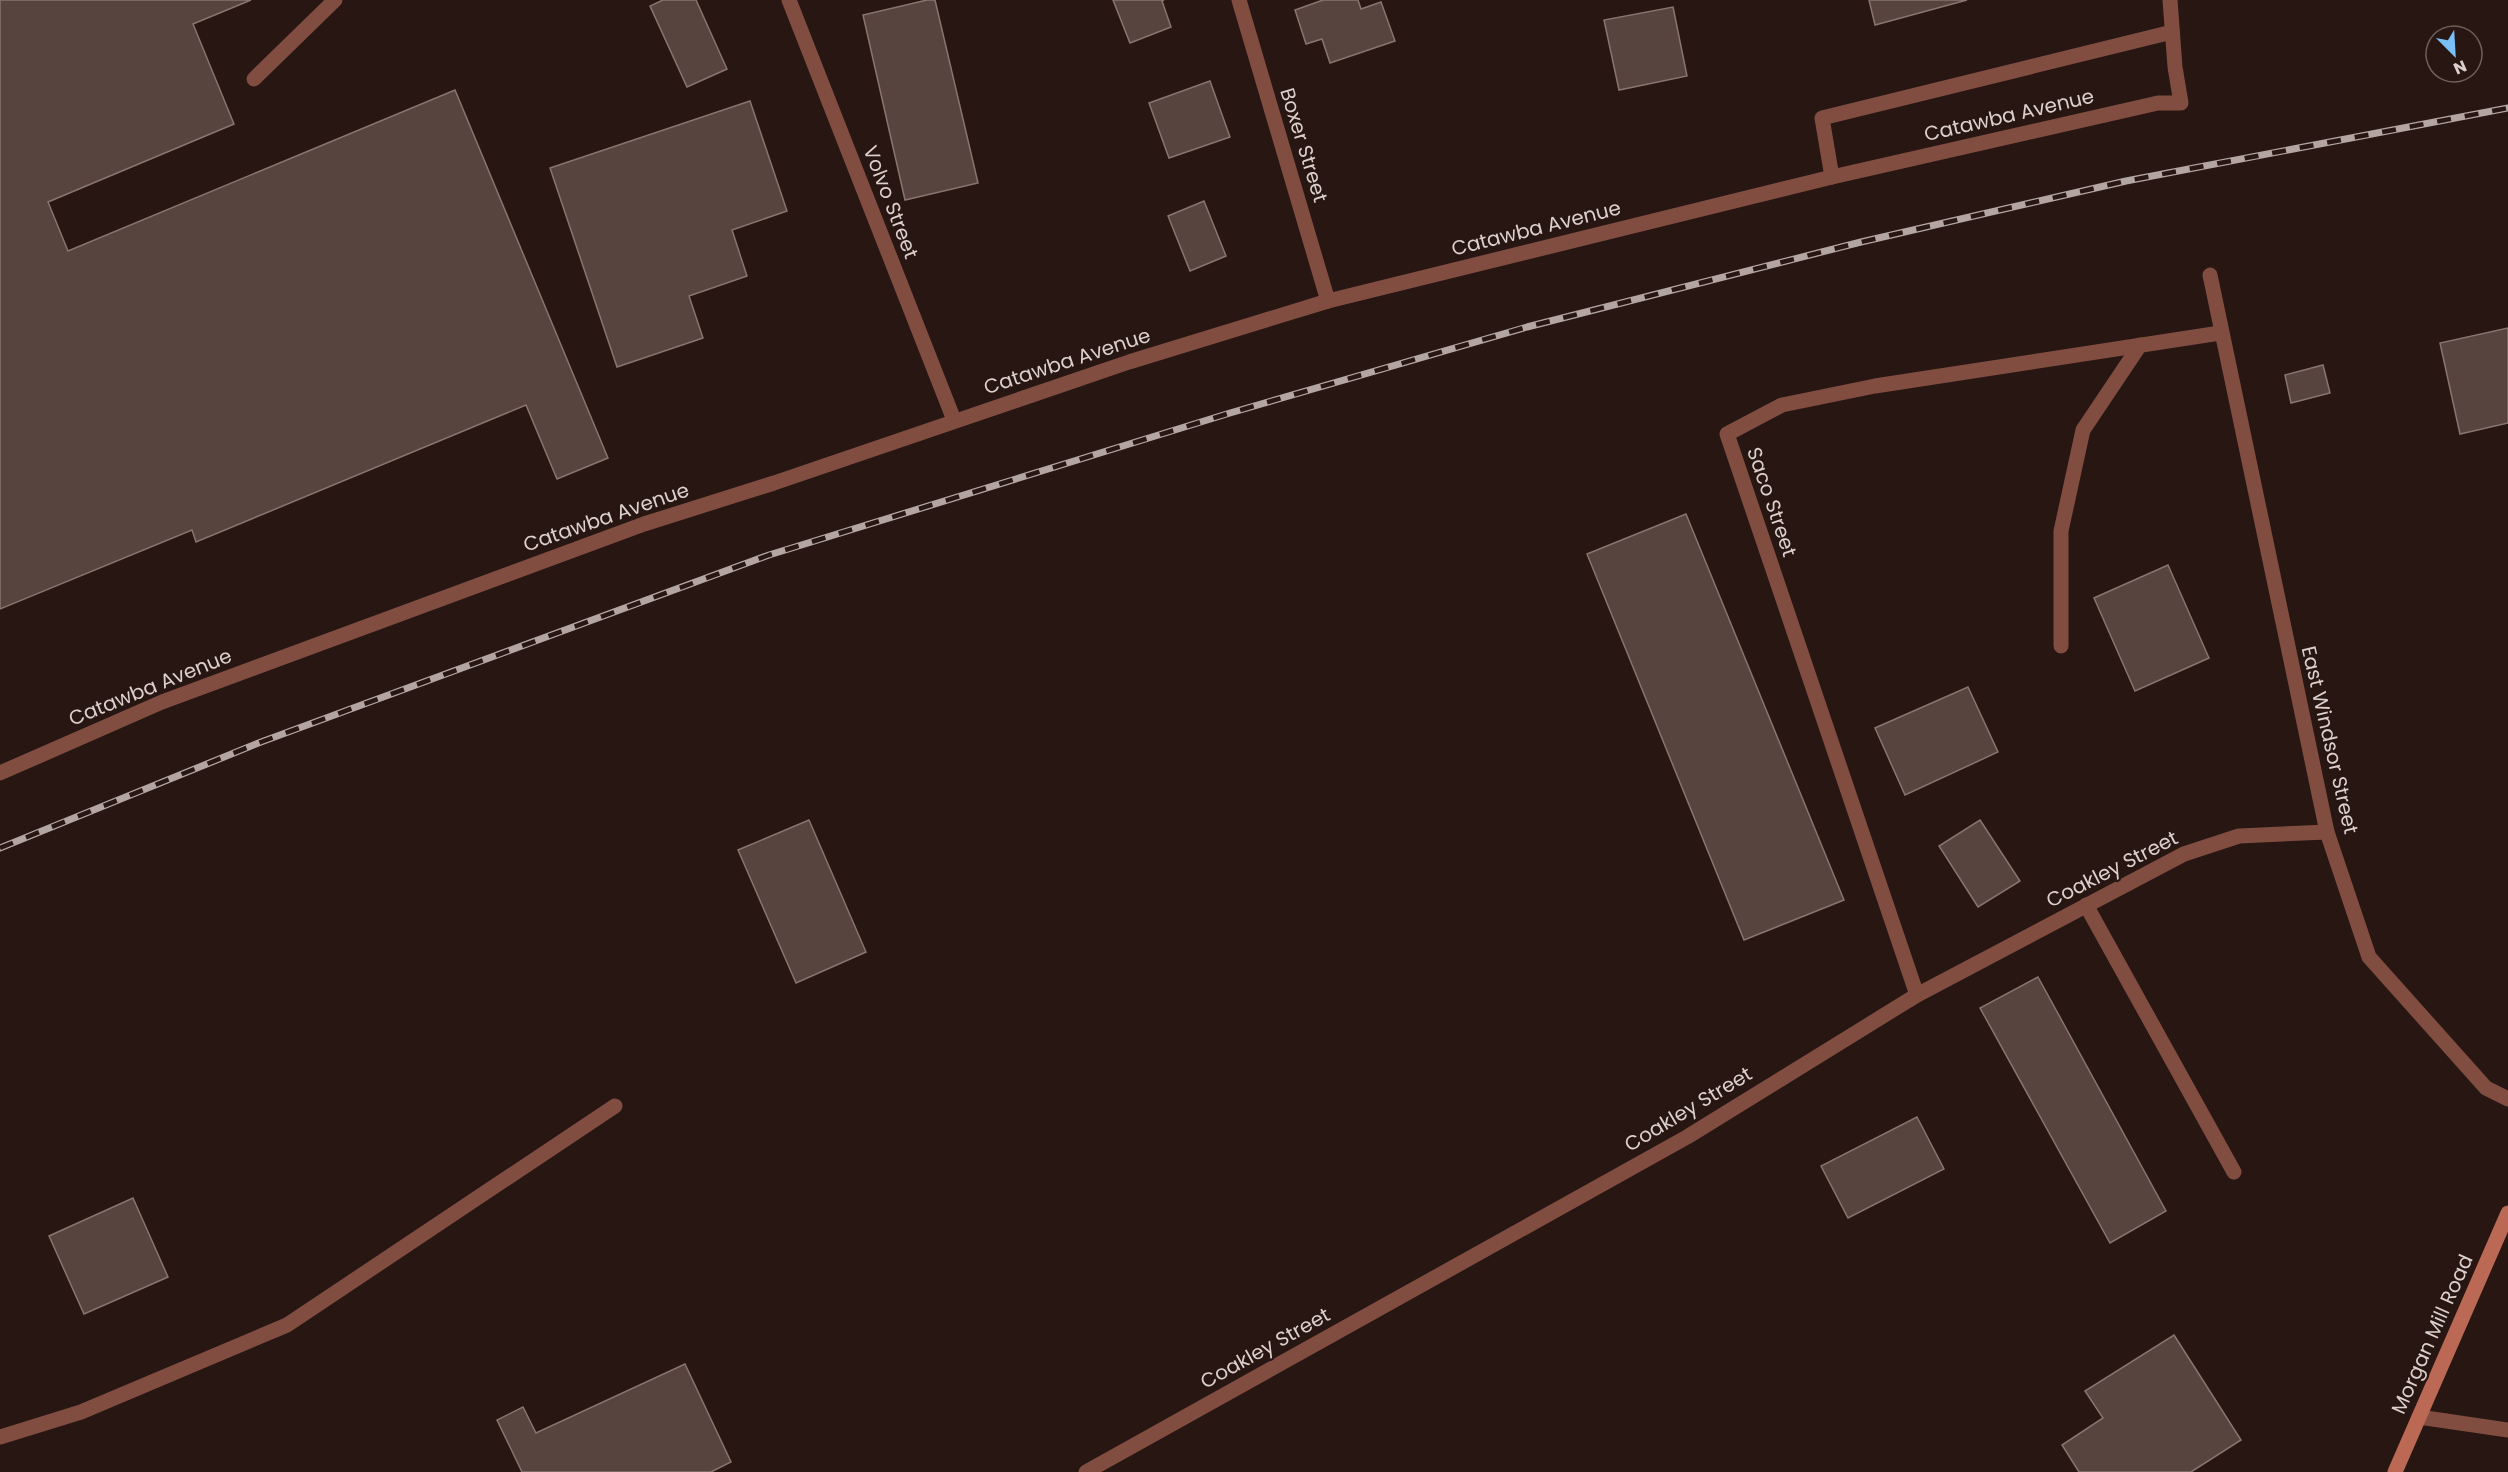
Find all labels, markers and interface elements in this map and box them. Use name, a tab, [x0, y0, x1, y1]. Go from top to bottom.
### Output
north arrow	[2424, 24, 2484, 84]
text: N	[2450, 54, 2470, 80]
street label: Catawba Avenue	[1921, 82, 2097, 148]
street label: Boxer Street	[1273, 84, 1335, 206]
street label: Volvo Street	[857, 141, 925, 263]
street label: Catawba Avenue	[1448, 193, 1624, 263]
street label: Catawba Avenue	[980, 321, 1154, 401]
street label: Saco Street	[1740, 443, 1804, 561]
street label: Catawba Avenue	[519, 475, 693, 559]
street label: Catawba Avenue	[64, 641, 236, 733]
street label: East Windsor Street	[2295, 643, 2365, 837]
street label: Coakley Street	[2041, 824, 2183, 914]
street label: Coakley Street	[1619, 1060, 1757, 1158]
street label: Morgan Mill Road	[2384, 1250, 2480, 1418]
street label: Coakley Street	[1195, 1301, 1335, 1395]

